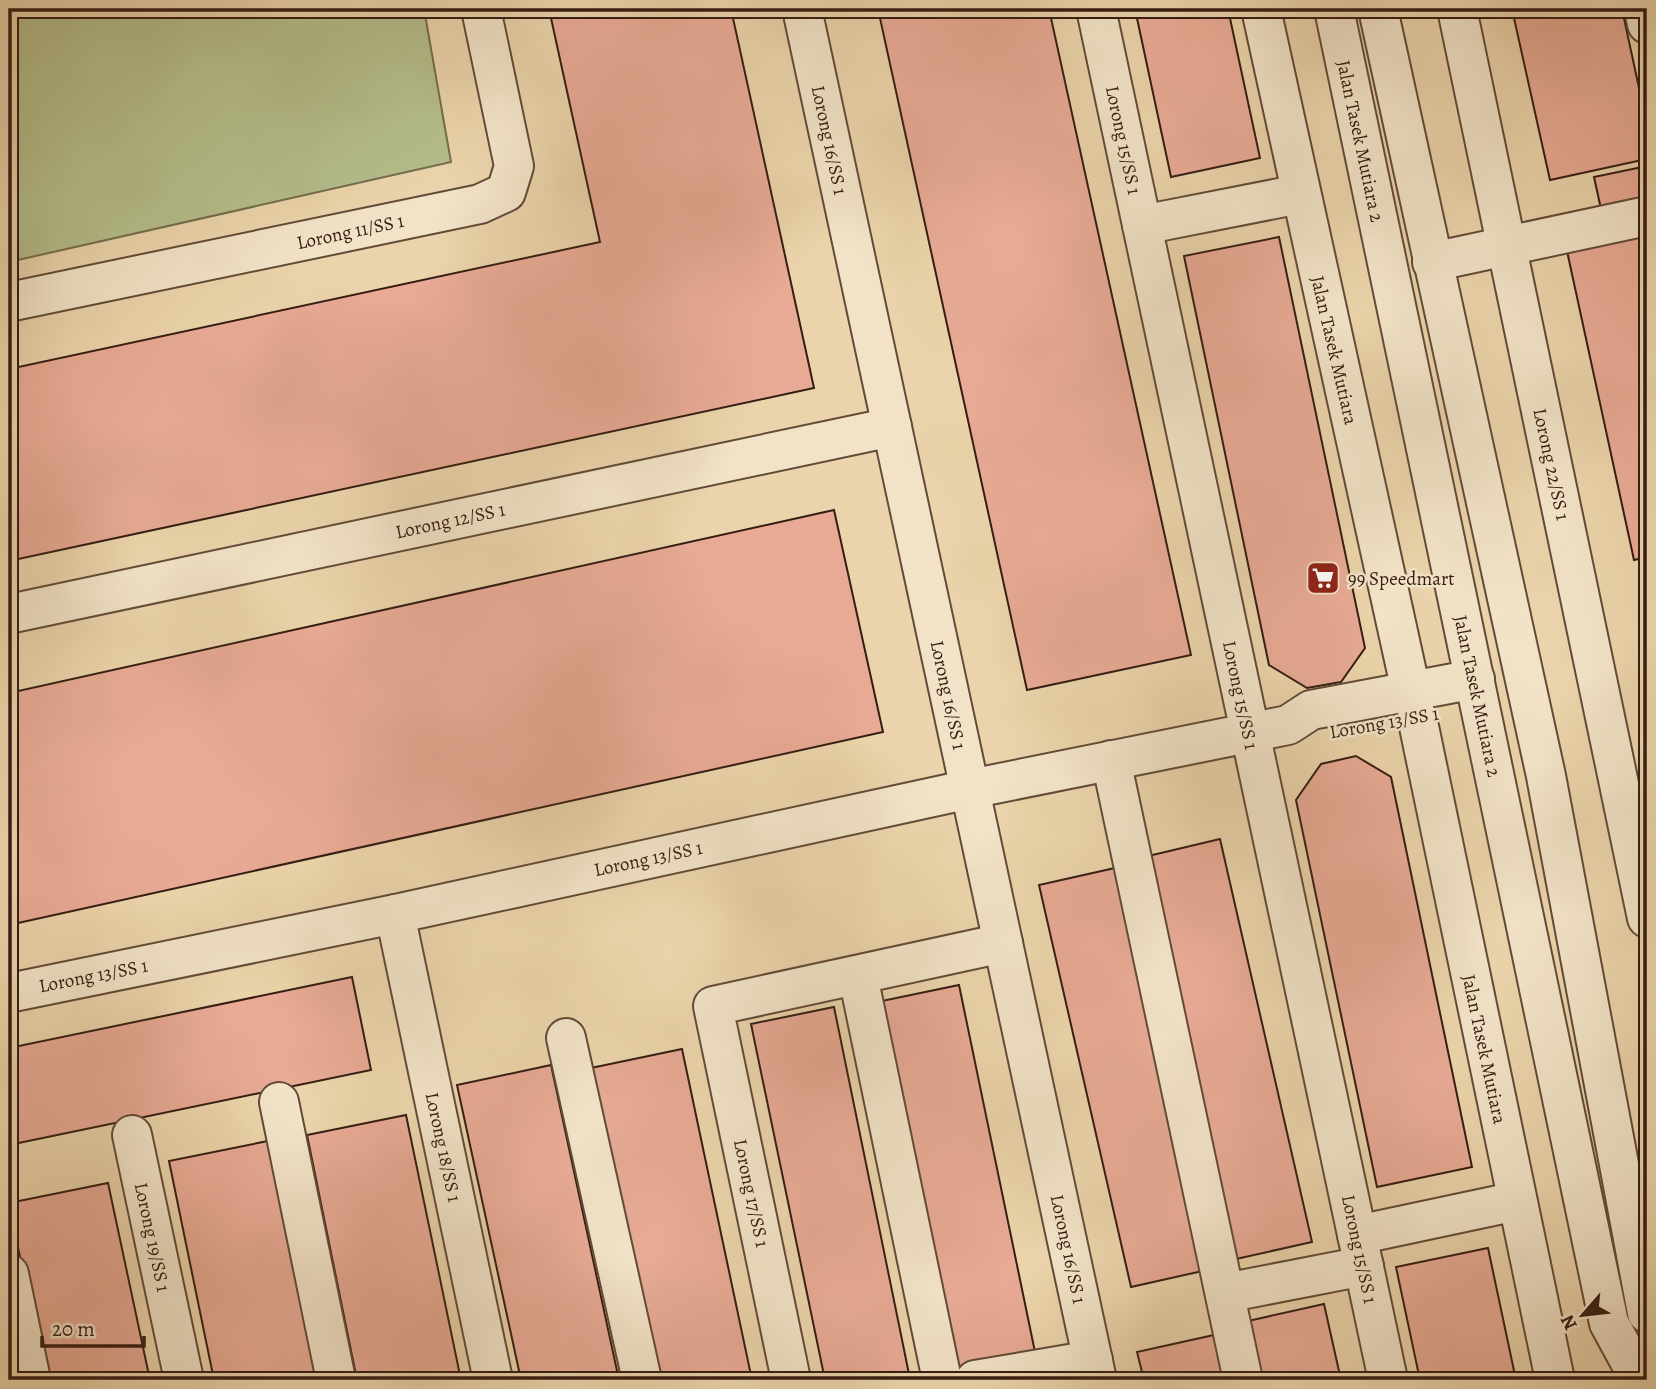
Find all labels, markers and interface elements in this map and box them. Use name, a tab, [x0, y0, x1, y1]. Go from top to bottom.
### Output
street label: Jalan Tasek Mutiara 2	[1330, 58, 1390, 225]
street label: Lorong 16/SS 1	[805, 83, 853, 198]
street label: Lorong 15/SS 1	[1099, 83, 1147, 198]
street label: Lorong 11/SS 1	[294, 208, 407, 256]
street label: Jalan Tasek Mutiara	[1304, 273, 1364, 427]
street label: Lorong 22/SS 1	[1526, 406, 1576, 523]
street label: Lorong 12/SS 1	[393, 497, 508, 545]
supermarket icon: 99 Speedmart	[1304, 559, 1342, 597]
place label: 99 Speedmart	[1348, 566, 1455, 592]
street label: Jalan Tasek Mutiara 2	[1447, 613, 1507, 780]
street label: Lorong 16/SS 1	[924, 638, 972, 753]
street label: Lorong 15/SS 1	[1216, 638, 1264, 753]
street label: Lorong 13/SS 1	[1328, 701, 1441, 745]
street label: Lorong 13/SS 1	[592, 835, 705, 883]
street label: Lorong 13/SS 1	[37, 953, 150, 999]
street label: Jalan Tasek Mutiara	[1455, 972, 1513, 1126]
street label: Lorong 18/SS 1	[419, 1090, 467, 1205]
street label: Lorong 17/SS 1	[727, 1136, 775, 1250]
street label: Lorong 19/SS 1	[128, 1180, 176, 1295]
street label: Lorong 16/SS 1	[1044, 1192, 1092, 1307]
street label: Lorong 15/SS 1	[1335, 1192, 1383, 1307]
north arrow	[1548, 1280, 1618, 1350]
scale bar	[42, 1305, 144, 1349]
text: N	[1554, 1310, 1584, 1335]
text: 20 m	[52, 1315, 95, 1343]

